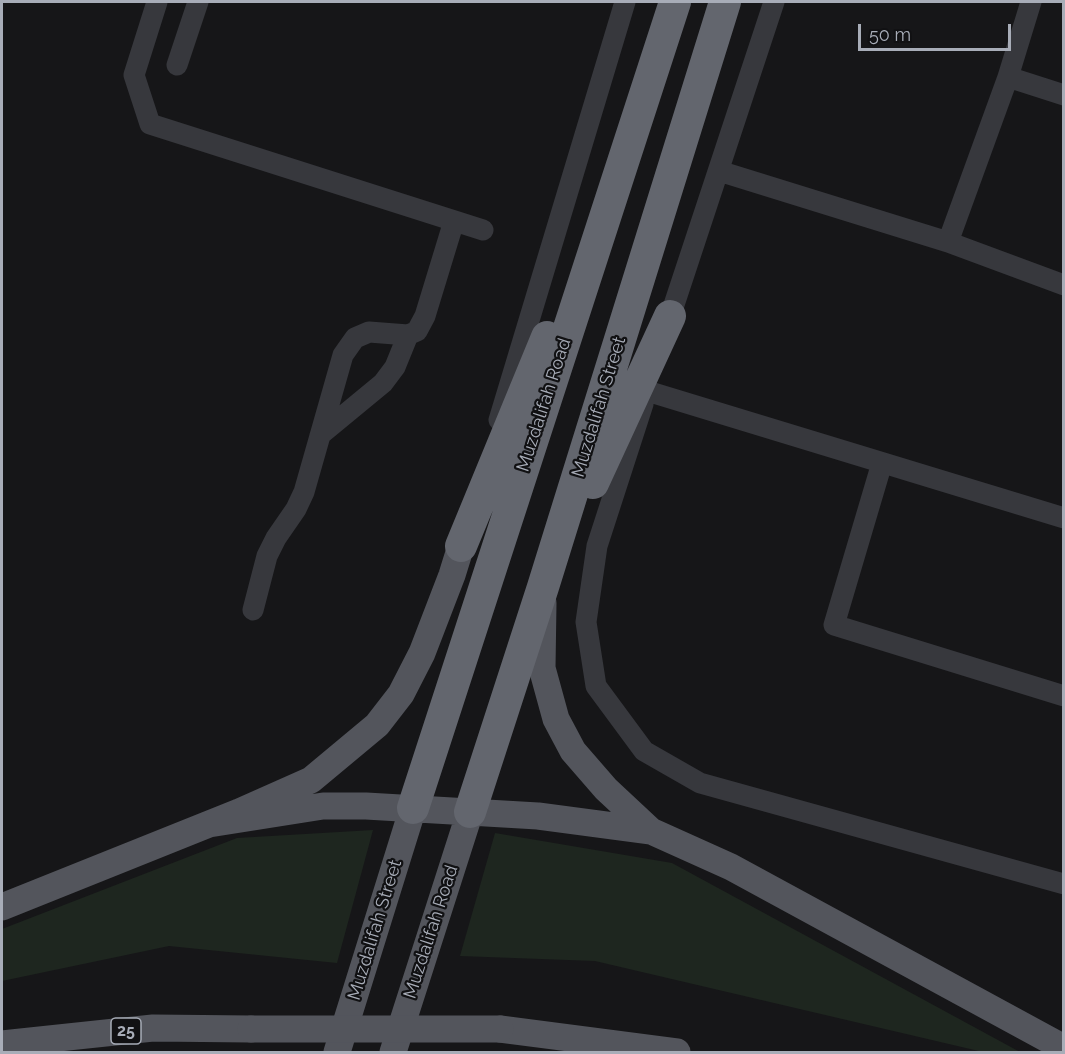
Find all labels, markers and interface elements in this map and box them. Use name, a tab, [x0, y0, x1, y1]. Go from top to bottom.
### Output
scale bar	[861, 12, 1014, 50]
text: 50 m	[869, 24, 911, 45]
street label: Muzdalifah Street	[567, 334, 631, 480]
street label: Muzdalifah Road	[512, 336, 576, 474]
street label: Muzdalifah Street	[343, 857, 407, 1003]
street label: Muzdalifah Road	[399, 863, 463, 1001]
road number: 25	[111, 1018, 141, 1044]

